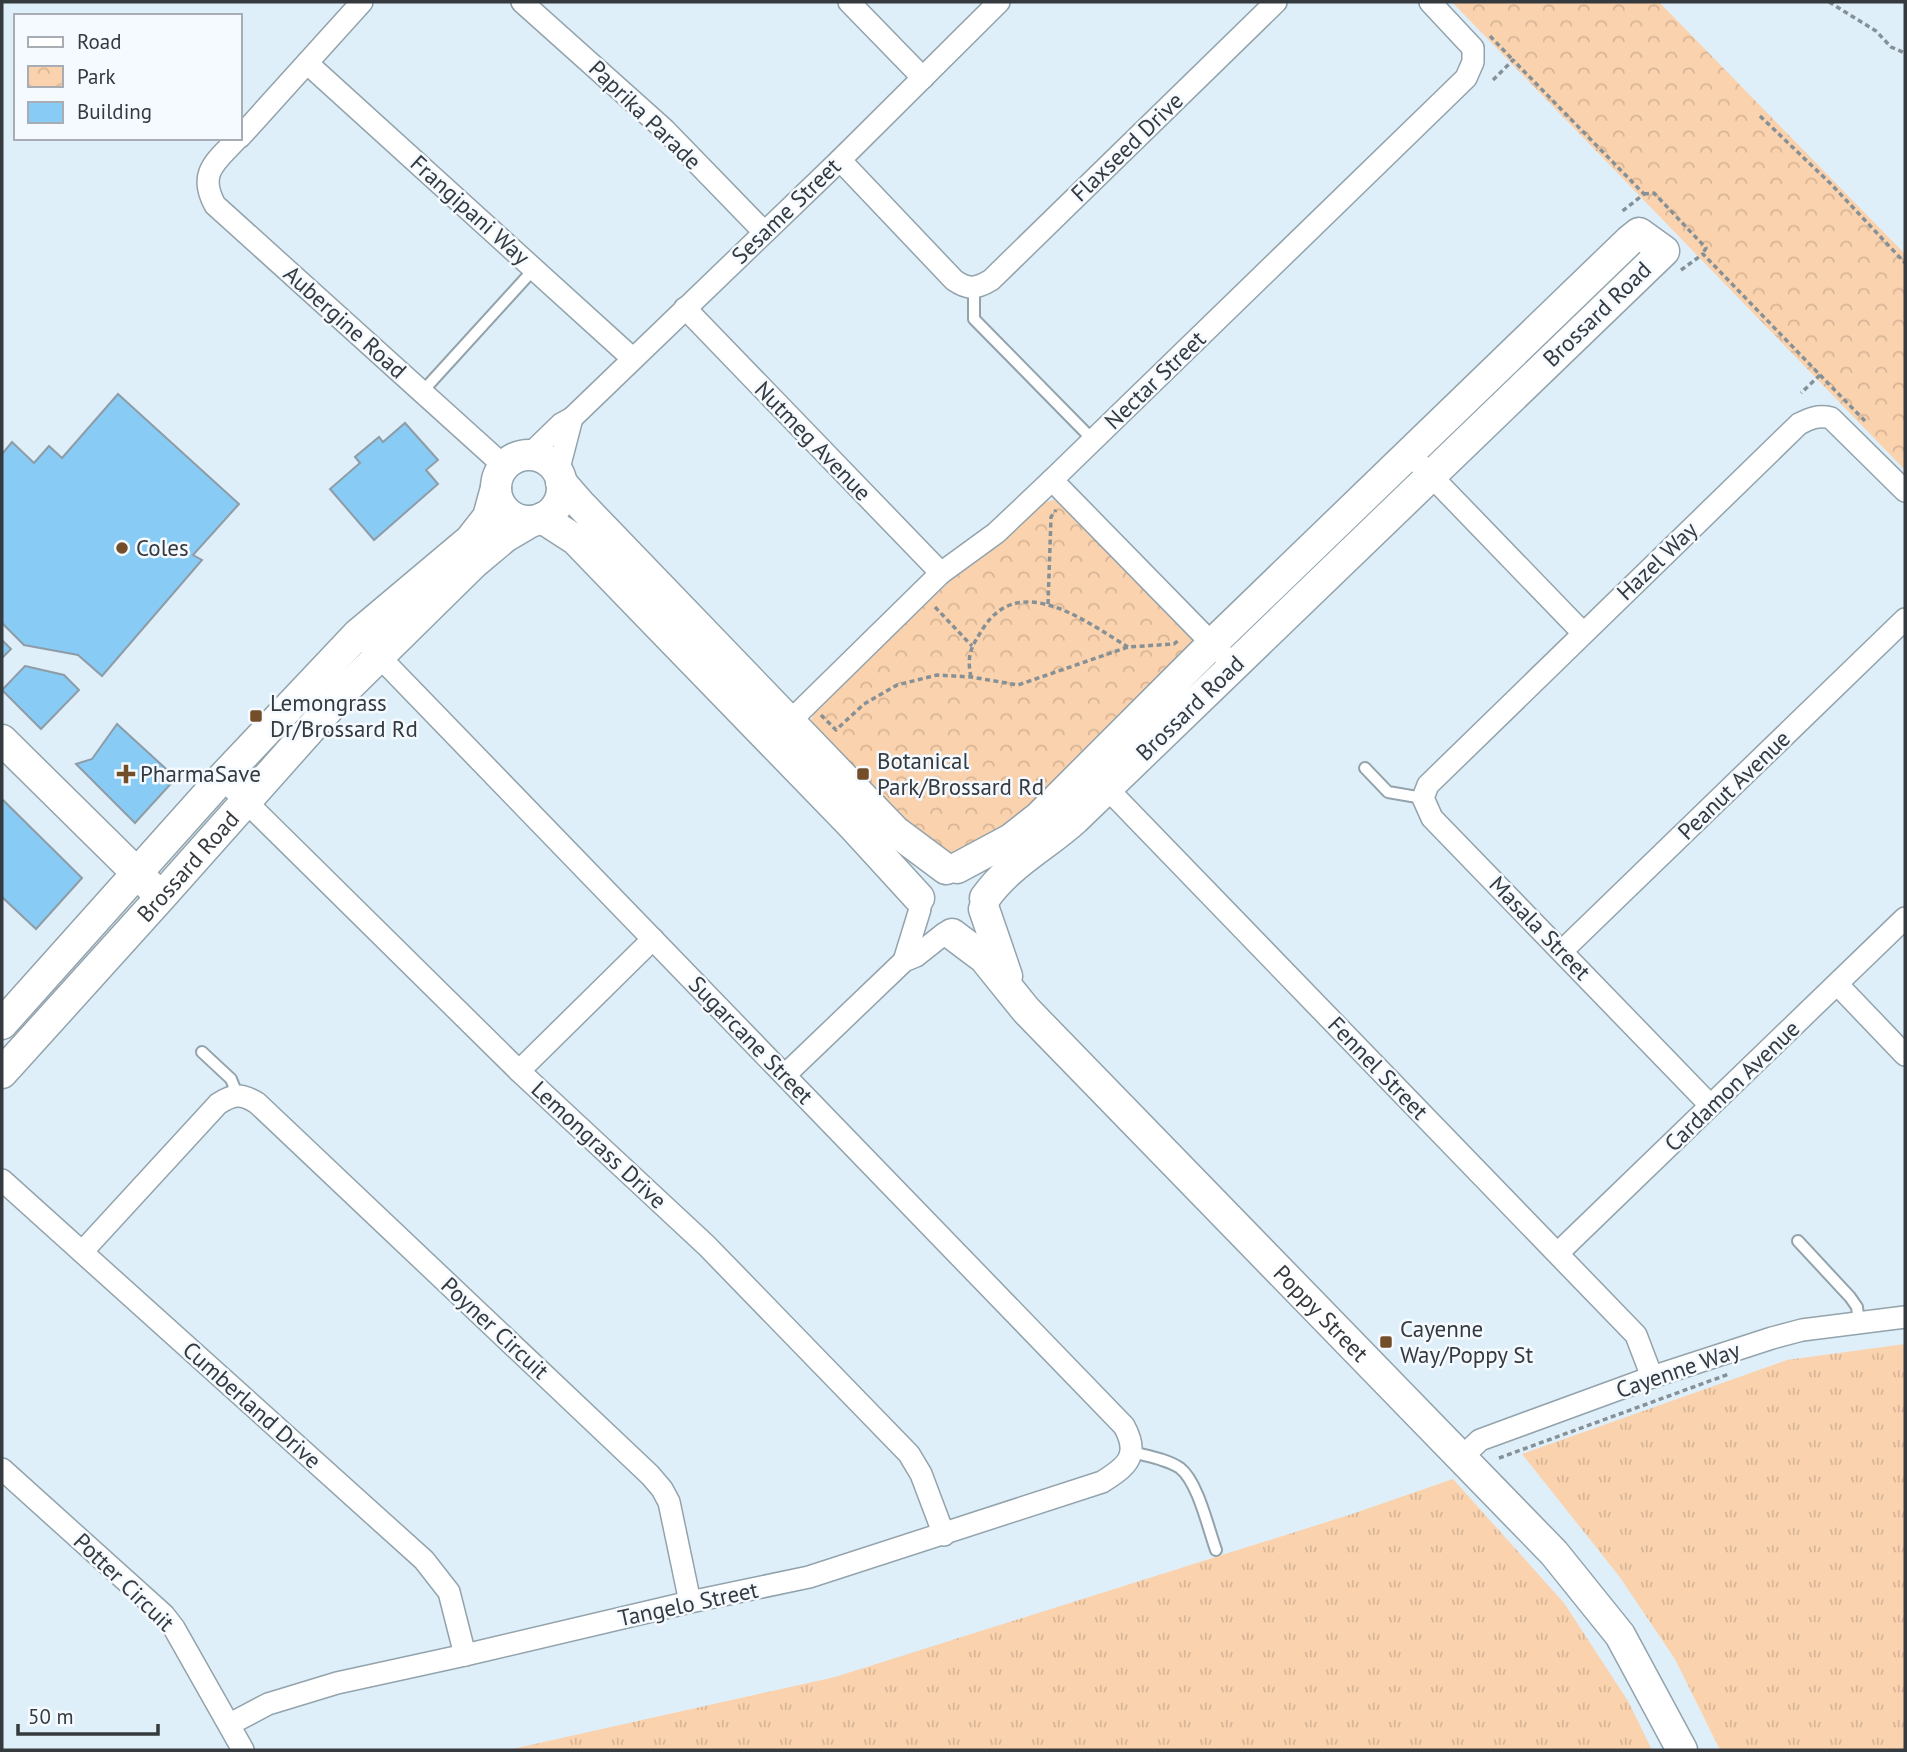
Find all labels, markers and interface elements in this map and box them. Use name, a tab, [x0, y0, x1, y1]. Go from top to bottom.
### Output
legend	[14, 14, 242, 140]
text: Road	[77, 28, 121, 55]
street label: Paprika Parade	[583, 54, 708, 176]
text: Park	[77, 63, 116, 90]
street label: Flaxseed Drive	[1065, 86, 1189, 207]
text: Building	[77, 98, 152, 125]
street label: Frangipani Way	[405, 148, 536, 271]
street label: Sesame Street	[725, 151, 846, 270]
street label: Brossard Road	[1536, 255, 1657, 372]
street label: Aubergine Road	[278, 259, 413, 384]
street label: Nectar Street	[1098, 324, 1211, 435]
street label: Nutmeg Avenue	[749, 375, 878, 507]
street label: Hazel Way	[1610, 515, 1703, 606]
place label: Coles	[136, 533, 189, 562]
marker: Coles	[114, 540, 130, 556]
street label: Brossard Road	[1129, 649, 1250, 766]
place label: Lemongrass Dr/Brossard Rd	[270, 688, 418, 743]
marker: Lemongrass Dr/Brossard Rd	[248, 708, 264, 724]
street label: Peanut Avenue	[1671, 724, 1796, 845]
place label: Botanical Park/Brossard Rd	[877, 746, 1044, 801]
place label: PharmaSave	[140, 759, 261, 788]
marker: PharmaSave	[118, 766, 134, 782]
marker: Botanical Park/Brossard Rd	[855, 766, 871, 782]
street label: Brossard Road	[130, 804, 245, 928]
street label: Masala Street	[1483, 869, 1597, 986]
street label: Sugarcane Street	[683, 969, 820, 1110]
street label: Fennel Street	[1322, 1010, 1435, 1125]
street label: Cardamon Avenue	[1658, 1014, 1805, 1157]
street label: Lemongrass Drive	[526, 1075, 673, 1215]
street label: Poppy Street	[1268, 1259, 1375, 1368]
street label: Poyner Circuit	[435, 1270, 555, 1385]
place label: Cayenne Way/Poppy St	[1400, 1314, 1534, 1369]
marker: Cayenne Way/Poppy St	[1378, 1334, 1394, 1350]
street label: Cumberland Drive	[177, 1335, 328, 1474]
street label: Cayenne Way	[1612, 1335, 1744, 1404]
street label: Potter Circuit	[68, 1526, 181, 1637]
street label: Tangelo Street	[615, 1574, 761, 1632]
scale bar	[18, 1692, 158, 1736]
text: 50 m	[28, 1703, 74, 1730]

